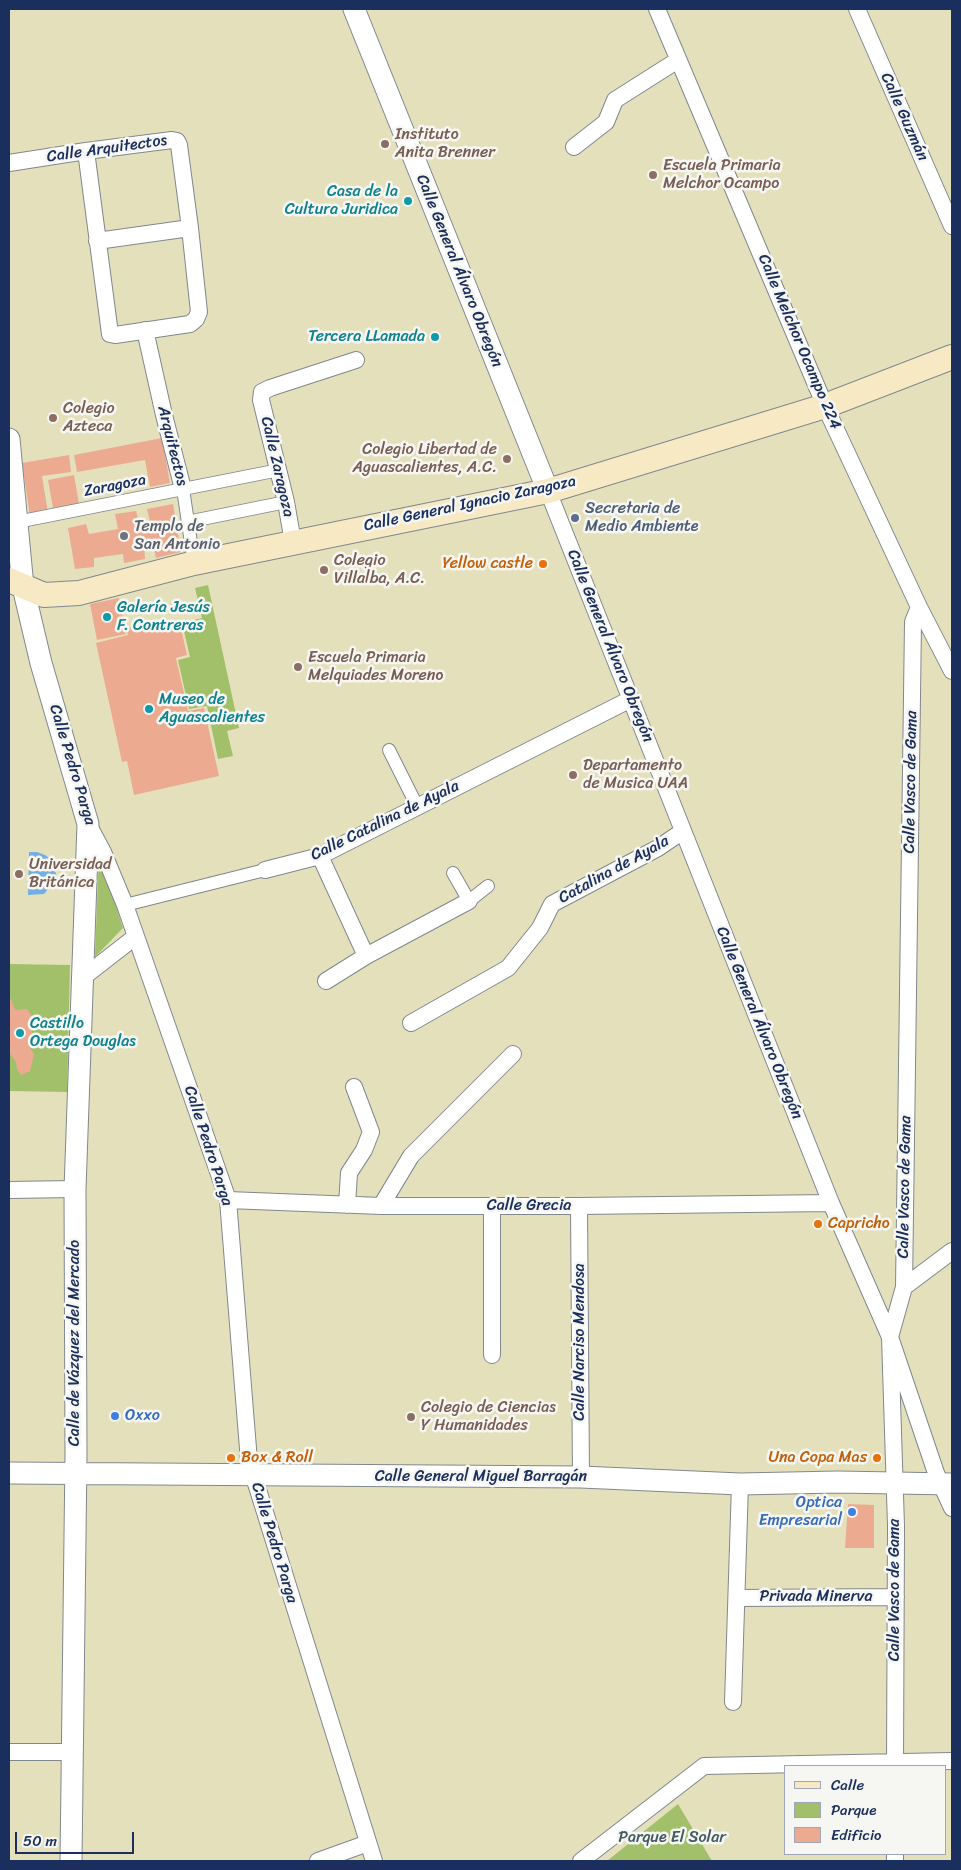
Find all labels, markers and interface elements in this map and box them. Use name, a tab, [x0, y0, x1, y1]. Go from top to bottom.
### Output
street label: Calle Guzmán	[876, 70, 932, 164]
place label: Instituto Anita Brenner	[395, 125, 495, 163]
street label: Calle Arquitectos	[46, 131, 168, 167]
marker: Instituto Anita Brenner	[379, 138, 391, 150]
place label: Escuela Primaria Melchor Ocampo	[663, 156, 781, 194]
marker: Escuela Primaria Melchor Ocampo	[647, 169, 659, 181]
street label: Calle General Álvaro Obregón	[412, 172, 506, 370]
place label: Casa de la Cultura Juridica	[285, 182, 398, 220]
marker: Casa de la Cultura Juridica	[402, 195, 414, 207]
street label: Calle Melchor Ocampo 224	[753, 252, 845, 432]
place label: Tercera LLamada	[308, 327, 425, 347]
marker: Tercera LLamada	[429, 331, 441, 343]
place label: Colegio Azteca	[63, 399, 115, 437]
street label: Arquitectos	[153, 404, 191, 488]
marker: Colegio Azteca	[47, 412, 59, 424]
street label: Calle Zaragoza	[256, 415, 298, 519]
place label: Colegio Libertad de Aguascalientes, A.C.	[352, 440, 497, 478]
marker: Colegio Libertad de Aguascalientes, A.C.	[501, 453, 513, 465]
street label: Zaragoza	[82, 471, 148, 501]
street label: Calle General Ignacio Zaragoza	[362, 472, 578, 536]
place label: Secretaria de Medio Ambiente	[585, 499, 699, 537]
marker: Secretaria de Medio Ambiente	[569, 512, 581, 524]
place label: Templo de San Antonio	[134, 517, 220, 555]
marker: Templo de San Antonio	[118, 530, 130, 542]
street label: Calle General Álvaro Obregón	[563, 547, 657, 745]
place label: Colegio Villalba, A.C.	[334, 551, 425, 589]
place label: Yellow castle	[443, 554, 533, 574]
marker: Yellow castle	[537, 558, 549, 570]
marker: Colegio Villalba, A.C.	[318, 564, 330, 576]
place label: Galería Jesús F. Contreras	[117, 598, 210, 636]
marker: Galería Jesús F. Contreras	[101, 611, 113, 623]
place label: Escuela Primaria Melquiades Moreno	[308, 648, 443, 686]
marker: Escuela Primaria Melquiades Moreno	[292, 661, 304, 673]
place label: Museo de Aguascalientes	[159, 690, 265, 728]
street label: Calle Pedro Parga	[45, 702, 99, 828]
marker: Museo de Aguascalientes	[143, 703, 155, 715]
street label: Calle Vasco de Gama	[900, 710, 922, 854]
place label: Departamento de Musica UAA	[583, 756, 688, 794]
marker: Departamento de Musica UAA	[567, 769, 579, 781]
street label: Calle Catalina de Ayala	[308, 777, 462, 865]
street label: Catalina de Ayala	[555, 832, 673, 908]
place label: Universidad Británica	[29, 855, 112, 893]
marker: Universidad Británica	[13, 868, 25, 880]
street label: Calle General Álvaro Obregón	[712, 924, 806, 1122]
place label: Castillo Ortega Douglas	[30, 1014, 136, 1052]
marker: Castillo Ortega Douglas	[14, 1027, 26, 1039]
street label: Calle Pedro Parga	[180, 1084, 236, 1208]
street label: Calle Vasco de Gama	[894, 1115, 916, 1259]
street label: Calle Grecia	[487, 1196, 571, 1216]
place label: Capricho	[828, 1214, 890, 1234]
marker: Capricho	[812, 1218, 824, 1230]
street label: Calle de Vázquez del Mercado	[65, 1240, 85, 1446]
street label: Calle Narciso Mendosa	[570, 1263, 590, 1421]
place label: Colegio de Ciencias Y Humanidades	[421, 1398, 556, 1436]
place label: Oxxo	[125, 1406, 160, 1426]
marker: Oxxo	[109, 1410, 121, 1422]
marker: Colegio de Ciencias Y Humanidades	[405, 1411, 417, 1423]
place label: Box & Roll	[241, 1448, 313, 1468]
place label: Una Copa Mas	[768, 1448, 867, 1468]
marker: Box & Roll	[225, 1452, 237, 1464]
marker: Una Copa Mas	[871, 1452, 883, 1464]
street label: Calle General Miguel Barragán	[375, 1467, 587, 1487]
street label: Calle Pedro Parga	[247, 1480, 301, 1606]
place label: Optica Empresarial	[759, 1493, 842, 1531]
marker: Optica Empresarial	[846, 1506, 858, 1518]
street label: Calle Vasco de Gama	[885, 1519, 905, 1661]
street label: Privada Minerva	[759, 1587, 873, 1607]
legend	[784, 1765, 946, 1855]
text: Calle	[831, 1772, 864, 1798]
text: Parque	[831, 1797, 876, 1823]
scale bar	[18, 1822, 136, 1854]
text: Edificio	[831, 1822, 882, 1848]
text: 50 m	[23, 1828, 57, 1854]
park label: Parque El Solar	[618, 1828, 726, 1848]

